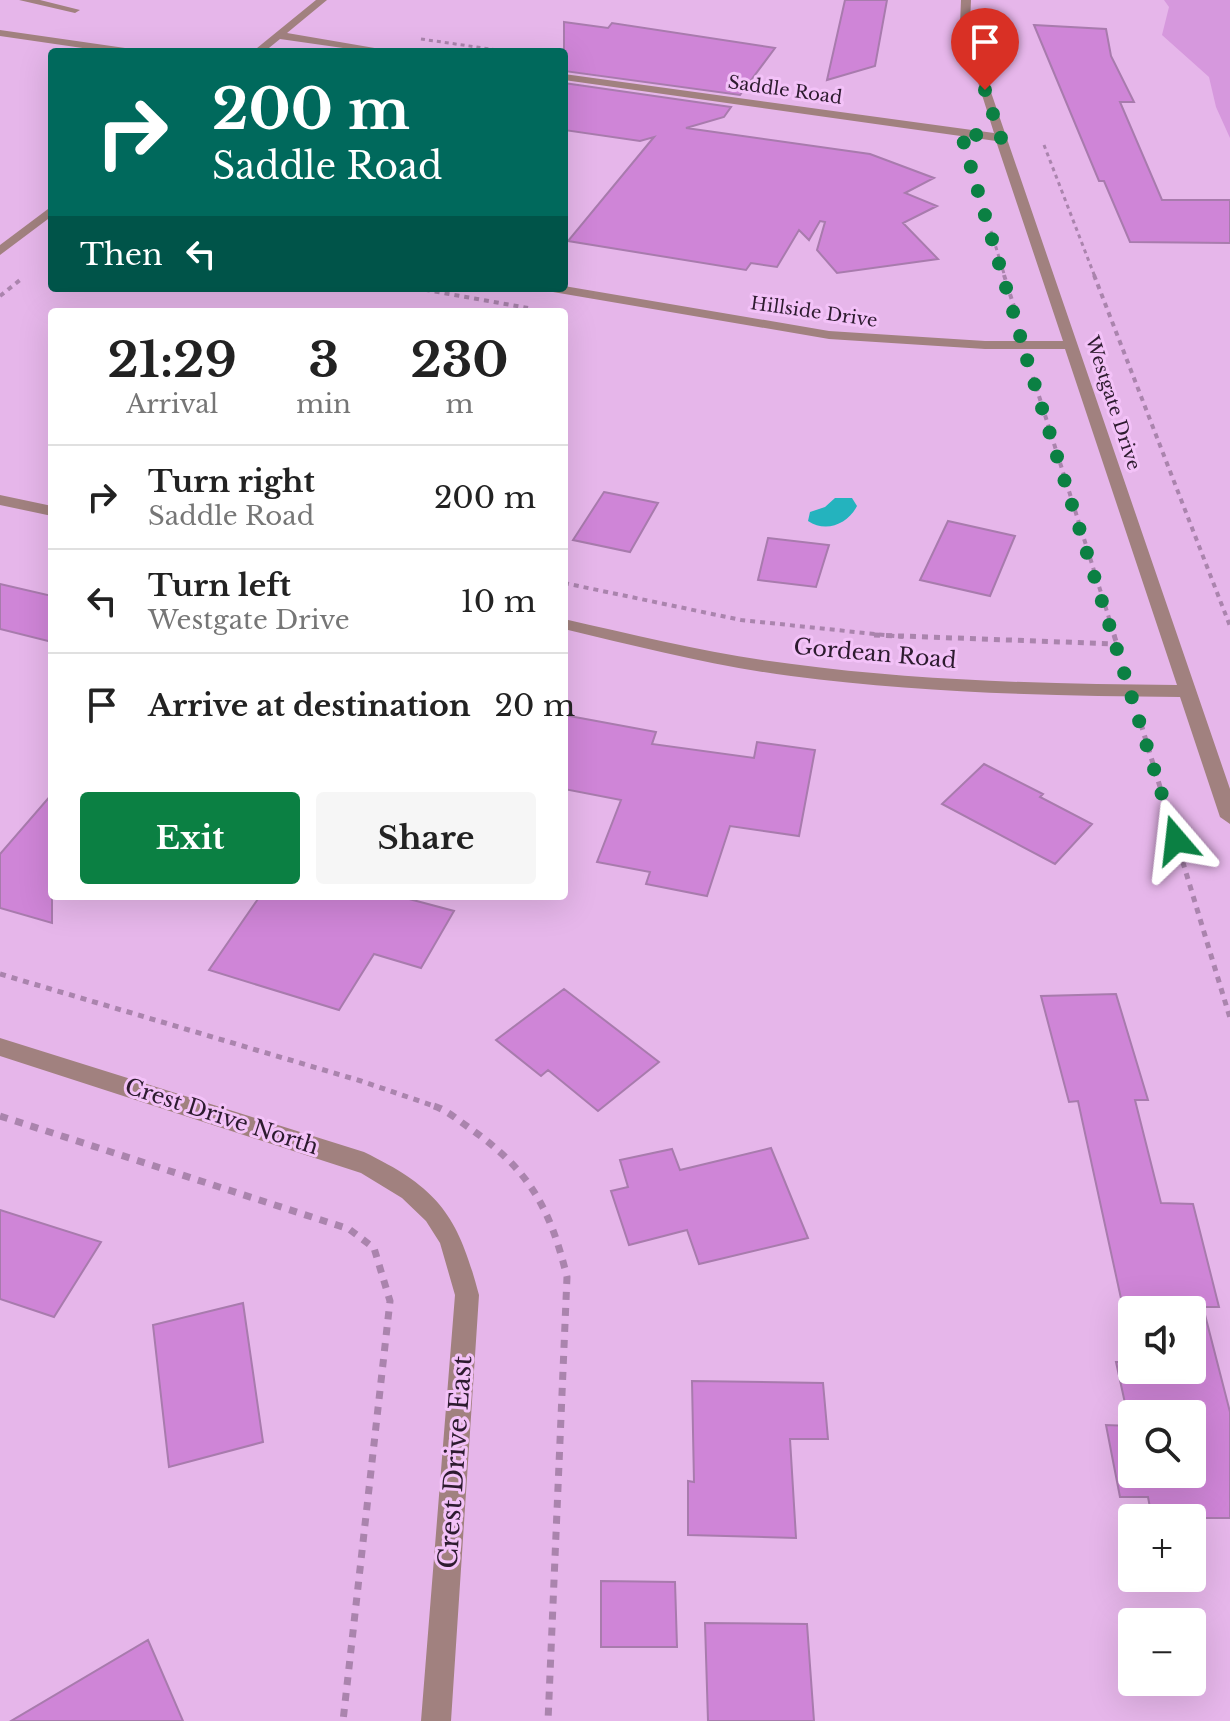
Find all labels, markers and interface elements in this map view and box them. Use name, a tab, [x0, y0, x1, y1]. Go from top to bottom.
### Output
pin	[951, 8, 1019, 90]
icon: arrive	[963, 20, 1007, 64]
street label: Saddle Road	[726, 71, 844, 109]
text: 200 m	[212, 75, 410, 144]
icon: right	[80, 80, 184, 184]
text: Saddle Road	[212, 144, 442, 189]
icon: left	[179, 232, 223, 276]
text: Then	[80, 236, 163, 273]
street label: Hillside Drive	[749, 292, 879, 332]
text: 21:29	[107, 330, 237, 390]
text: 3	[308, 330, 339, 390]
text: 230	[410, 330, 509, 390]
street label: Westgate Drive	[1081, 332, 1145, 473]
text: Arrival	[126, 388, 218, 420]
text: min	[296, 388, 351, 420]
text: m	[446, 388, 473, 420]
text: Turn right	[148, 463, 315, 500]
icon: right	[80, 475, 124, 519]
text: 200 m	[434, 479, 536, 516]
text: Saddle Road	[148, 500, 314, 532]
text: Turn left	[148, 567, 291, 604]
icon: left	[80, 579, 124, 623]
text: 10 m	[460, 583, 536, 620]
text: Westgate Drive	[148, 604, 350, 636]
street label: Gordean Road	[792, 633, 958, 674]
icon: arrive	[80, 683, 124, 727]
text: Arrive at destination	[148, 687, 471, 724]
text: 20 m	[495, 687, 575, 724]
button: Exit	[80, 792, 300, 884]
button: Share	[316, 792, 536, 884]
position arrow	[1134, 798, 1218, 882]
street label: Crest Drive North	[122, 1072, 322, 1160]
map controls	[1118, 1296, 1206, 1696]
button: sound	[1118, 1296, 1206, 1384]
street label: Crest Drive East	[432, 1354, 478, 1570]
button: search	[1118, 1400, 1206, 1488]
button: +	[1118, 1504, 1206, 1592]
button: −	[1118, 1608, 1206, 1696]

